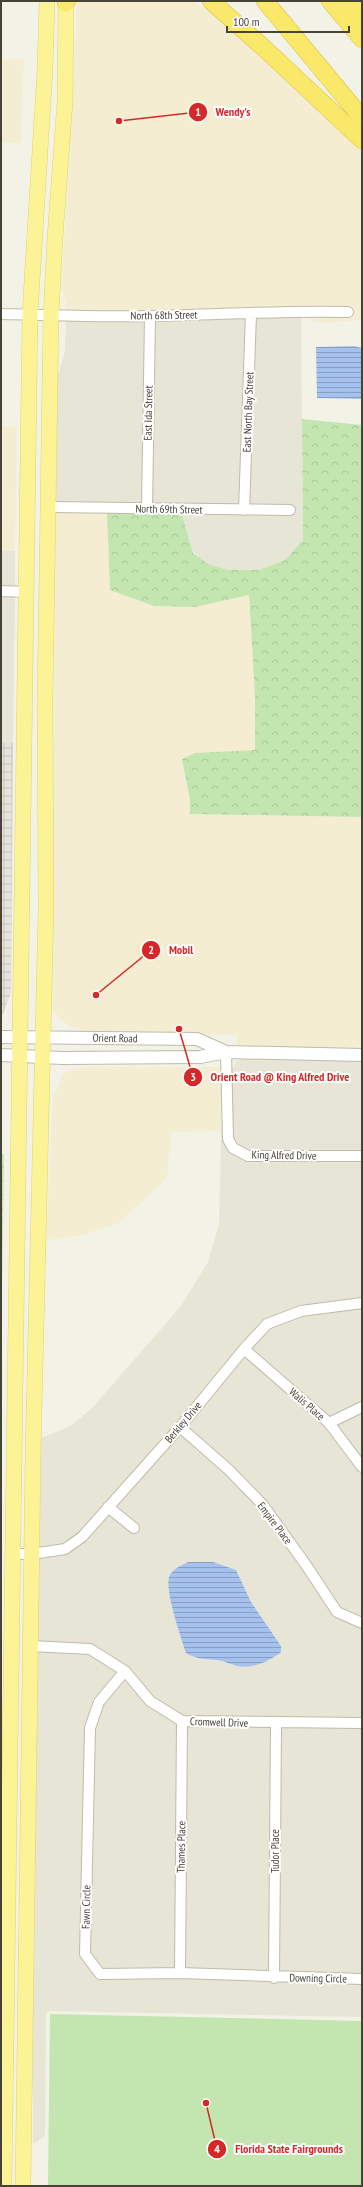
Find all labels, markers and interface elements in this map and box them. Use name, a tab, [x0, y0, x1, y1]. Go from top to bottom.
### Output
scale bar	[227, 8, 349, 34]
text: 100 m	[233, 14, 260, 29]
callout: Wendy's	[188, 100, 258, 124]
text: 1	[195, 104, 201, 119]
text: Wendy's	[215, 104, 250, 119]
street label: North 68th Street	[130, 307, 198, 323]
street label: East North Bay Street	[240, 371, 256, 453]
street label: East Ida Street	[141, 385, 155, 441]
street label: North 69th Street	[135, 501, 203, 517]
callout: Mobil	[141, 938, 201, 962]
text: 2	[148, 942, 154, 957]
text: Mobil	[169, 942, 193, 957]
street label: Orient Road	[92, 1031, 138, 1045]
callout: Orient Road @ King Alfred Drive	[183, 1065, 358, 1089]
text: 3	[190, 1069, 196, 1084]
text: Orient Road @ King Alfred Drive	[211, 1069, 349, 1084]
street label: King Alfred Drive	[252, 1147, 317, 1163]
street label: Walis Place	[286, 1385, 328, 1424]
street label: Berkley Drive	[162, 1398, 205, 1446]
street label: Empire Place	[255, 1499, 296, 1547]
street label: Cromwell Drive	[190, 1714, 249, 1730]
street label: Thames Place	[174, 1820, 188, 1873]
street label: Tudor Place	[268, 1829, 282, 1873]
street label: Fawn Circle	[79, 1884, 93, 1929]
street label: Downing Circle	[289, 1970, 347, 1986]
callout: Florida State Fairgrounds	[207, 2137, 351, 2161]
text: 4	[214, 2141, 220, 2156]
text: Florida State Fairgrounds	[235, 2141, 343, 2156]

